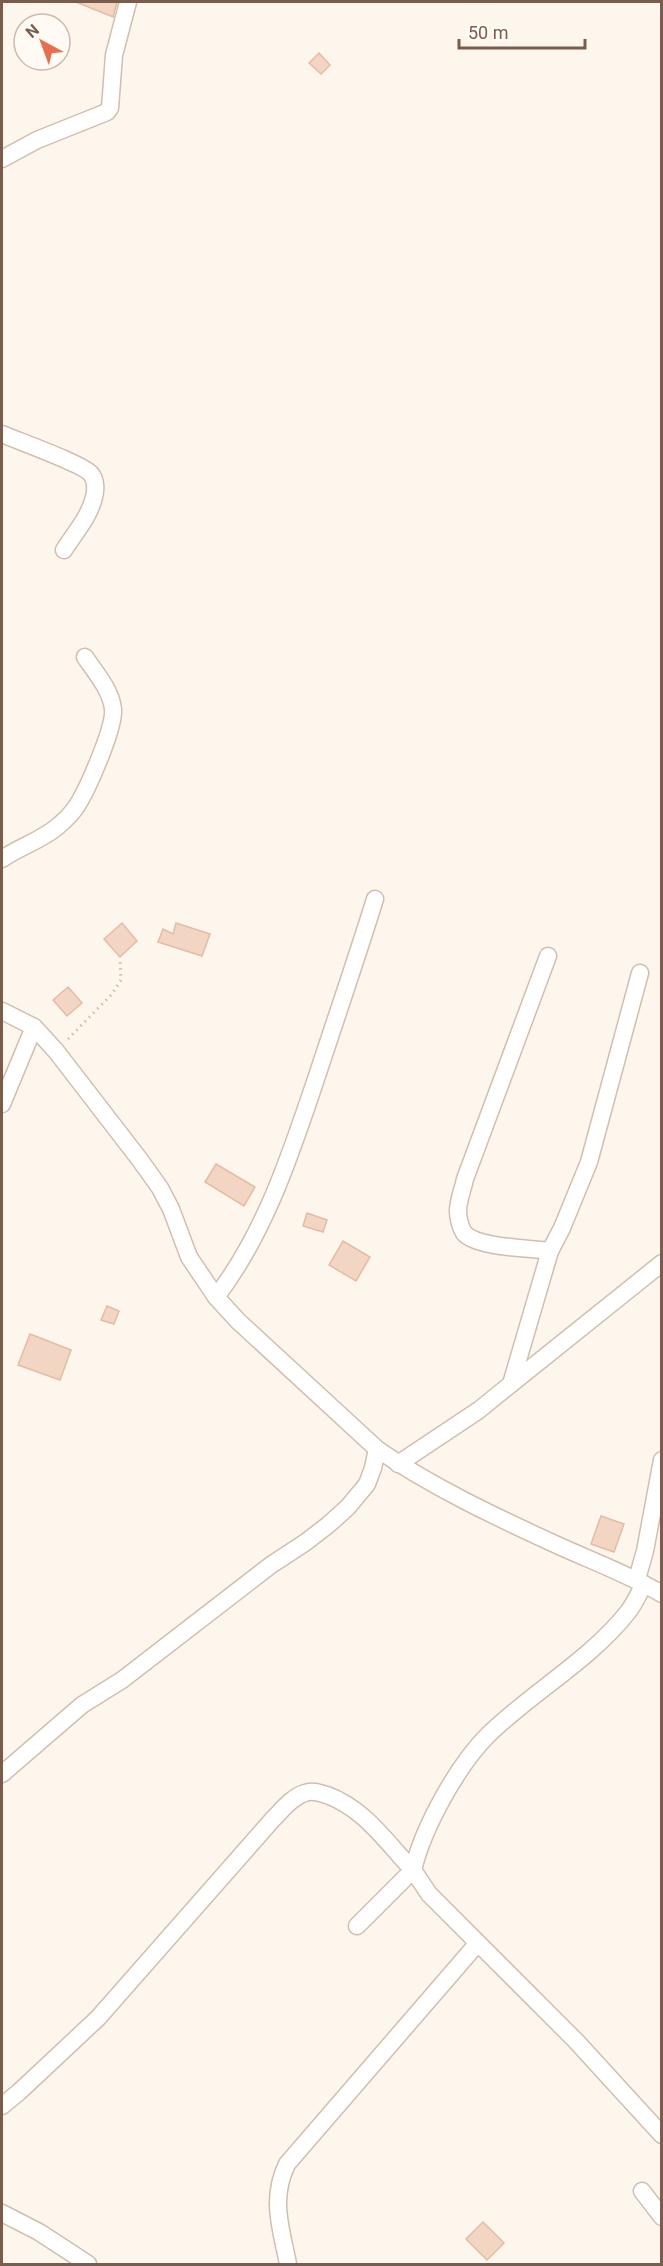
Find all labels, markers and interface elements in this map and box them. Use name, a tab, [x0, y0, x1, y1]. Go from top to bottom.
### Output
north arrow	[12, 12, 72, 72]
scale bar	[459, 12, 585, 50]
text: N	[22, 20, 43, 42]
text: 50 m	[468, 22, 508, 43]

